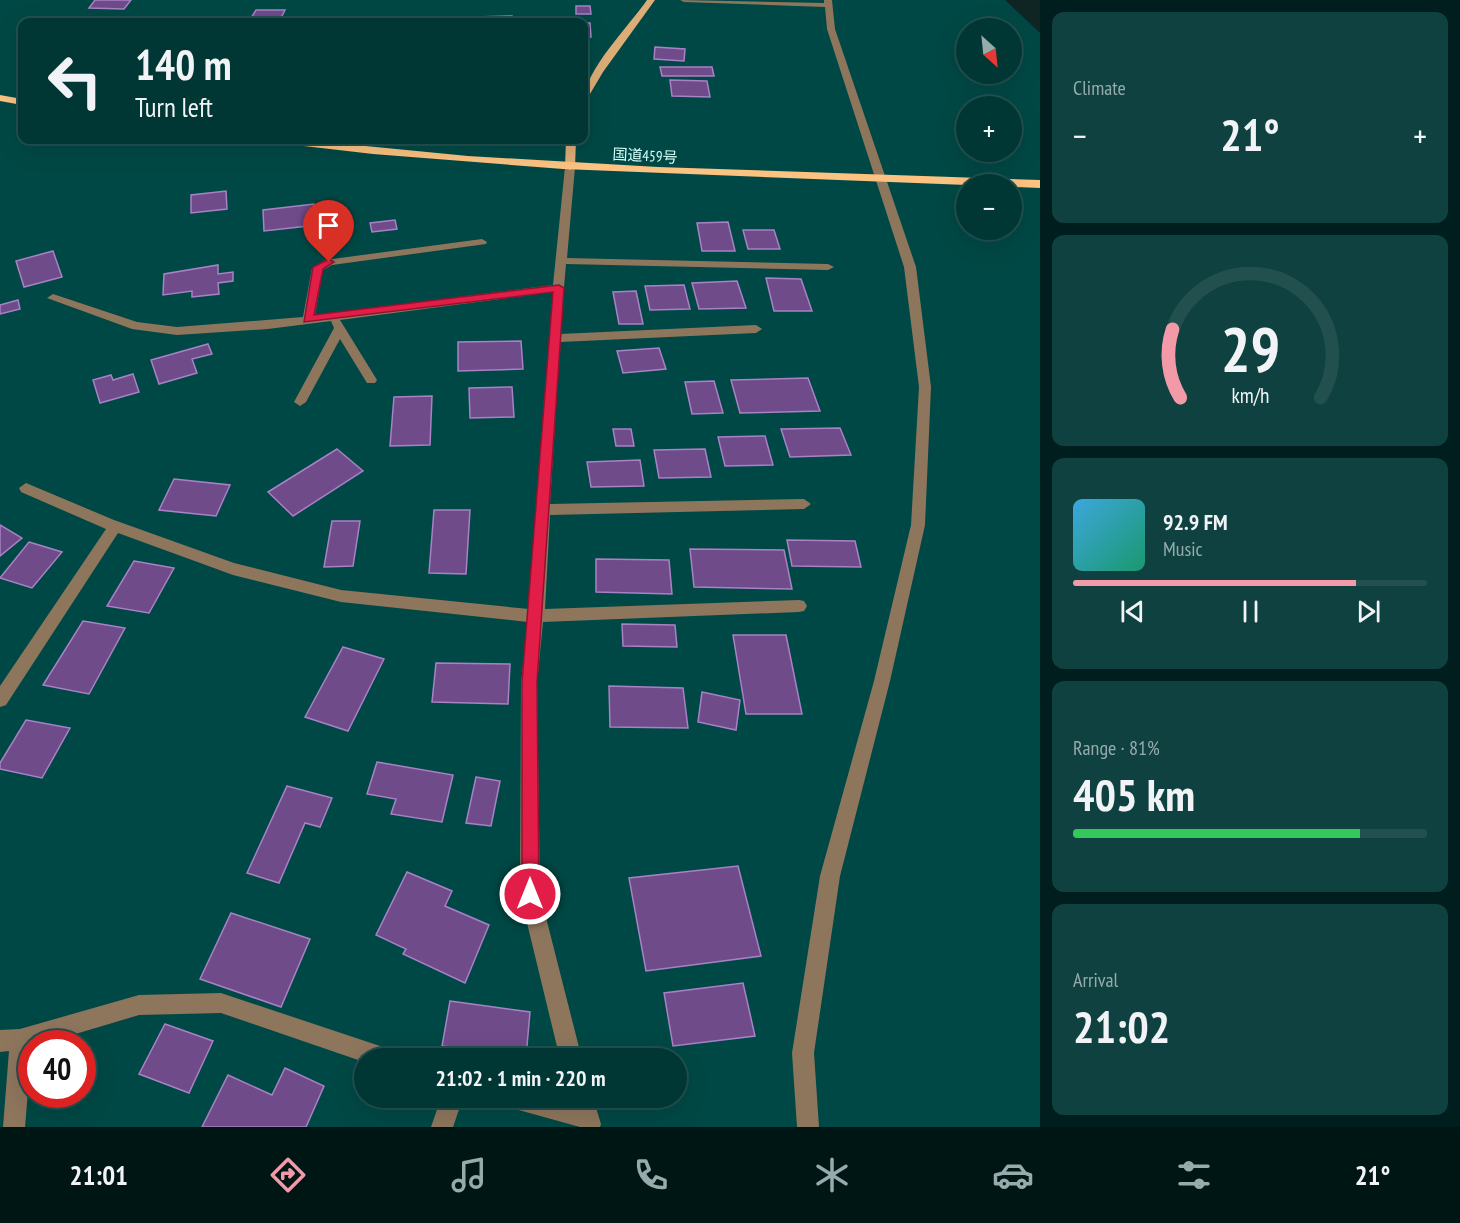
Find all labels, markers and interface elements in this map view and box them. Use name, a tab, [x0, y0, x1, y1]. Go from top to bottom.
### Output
north arrow	[956, 18, 1022, 84]
map controls	[956, 18, 1022, 240]
text: 140 m	[135, 37, 232, 92]
icon: left	[36, 42, 114, 120]
text: Climate	[1073, 75, 1126, 101]
text: Turn left	[135, 90, 213, 124]
button: +	[956, 96, 1022, 162]
text: 21°	[1220, 105, 1280, 163]
text: −	[1073, 114, 1087, 157]
text: +	[1413, 114, 1427, 157]
street label: 国道459号	[612, 144, 678, 167]
button: −	[956, 174, 1022, 240]
pin	[303, 200, 354, 262]
icon: arrive	[312, 209, 345, 242]
text: 29	[1220, 308, 1280, 389]
text: km/h	[1231, 381, 1269, 409]
text: 92.9 FM	[1163, 508, 1228, 536]
text: Music	[1163, 536, 1203, 562]
icon: previous	[1116, 595, 1149, 628]
icon: pause	[1234, 595, 1267, 628]
icon: next	[1352, 595, 1385, 628]
text: Range · 81%	[1073, 735, 1160, 761]
text: 405 km	[1073, 765, 1195, 823]
position arrow	[498, 862, 562, 926]
text: Arrival	[1073, 967, 1118, 993]
text: 21:02	[1073, 997, 1170, 1055]
speed limit sign: 40	[18, 1030, 96, 1108]
text: 21:02 · 1 min · 220 m	[435, 1064, 606, 1092]
icon: directions	[267, 1154, 309, 1196]
icon: music	[448, 1154, 490, 1196]
icon: phone	[630, 1154, 672, 1196]
icon: climate	[811, 1154, 853, 1196]
icon: car	[992, 1154, 1034, 1196]
icon: filters	[1173, 1154, 1215, 1196]
text: 21:01	[70, 1158, 128, 1192]
text: 21°	[1355, 1158, 1390, 1192]

